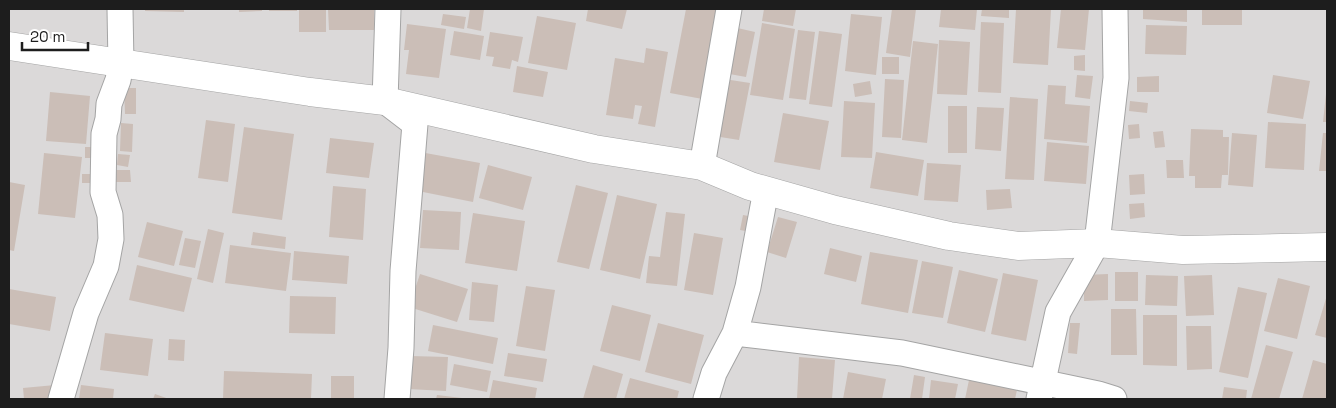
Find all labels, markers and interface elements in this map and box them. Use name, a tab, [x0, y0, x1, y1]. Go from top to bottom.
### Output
scale bar	[22, 20, 89, 52]
text: 20 m	[30, 27, 65, 46]

